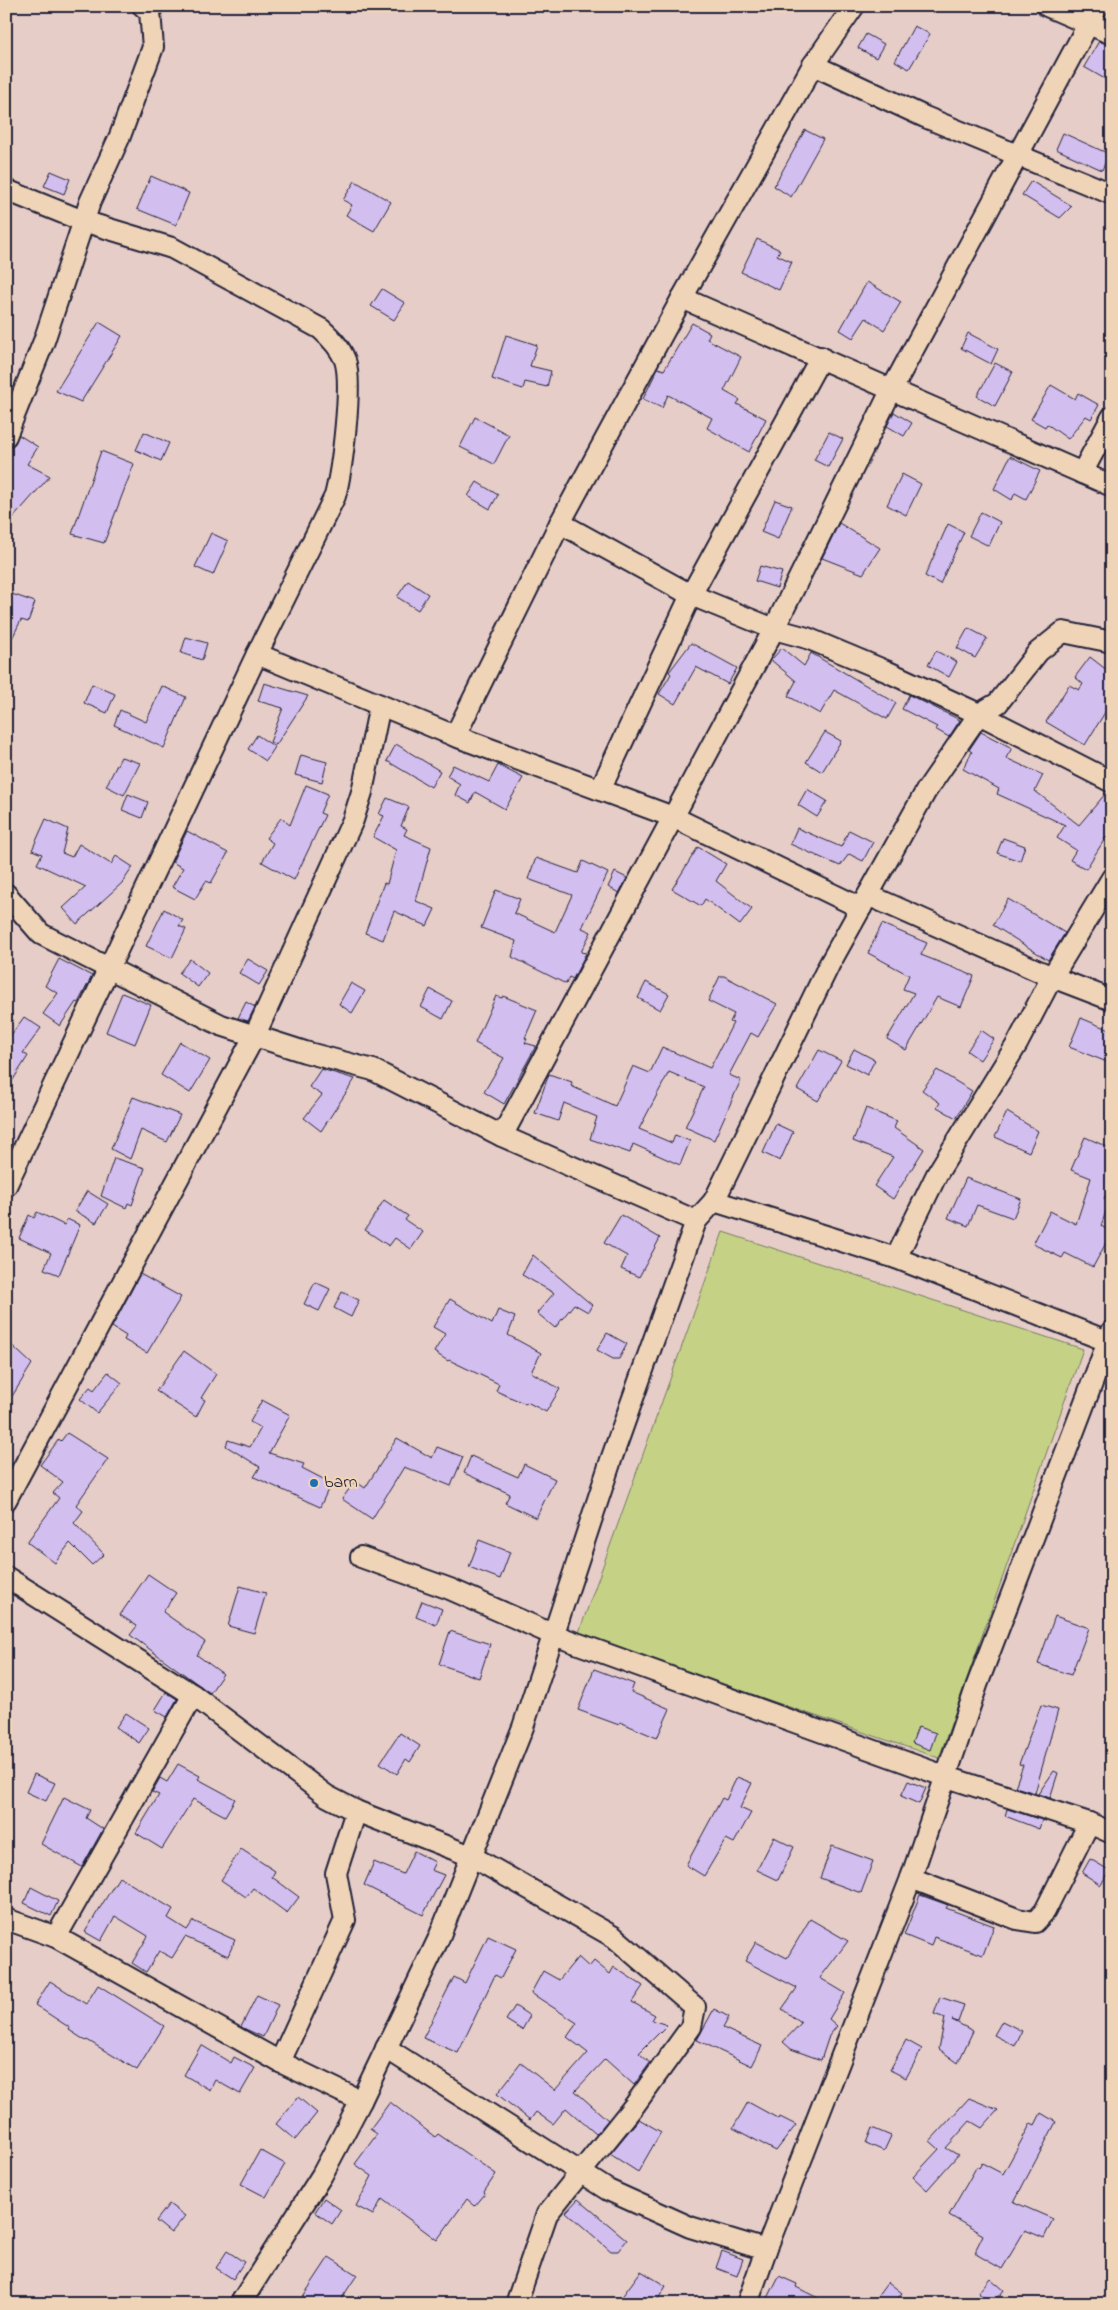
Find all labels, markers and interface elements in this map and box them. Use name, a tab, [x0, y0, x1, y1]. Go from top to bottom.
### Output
place label: barn	[324, 1470, 358, 1496]
marker: barn	[308, 1477, 320, 1489]

